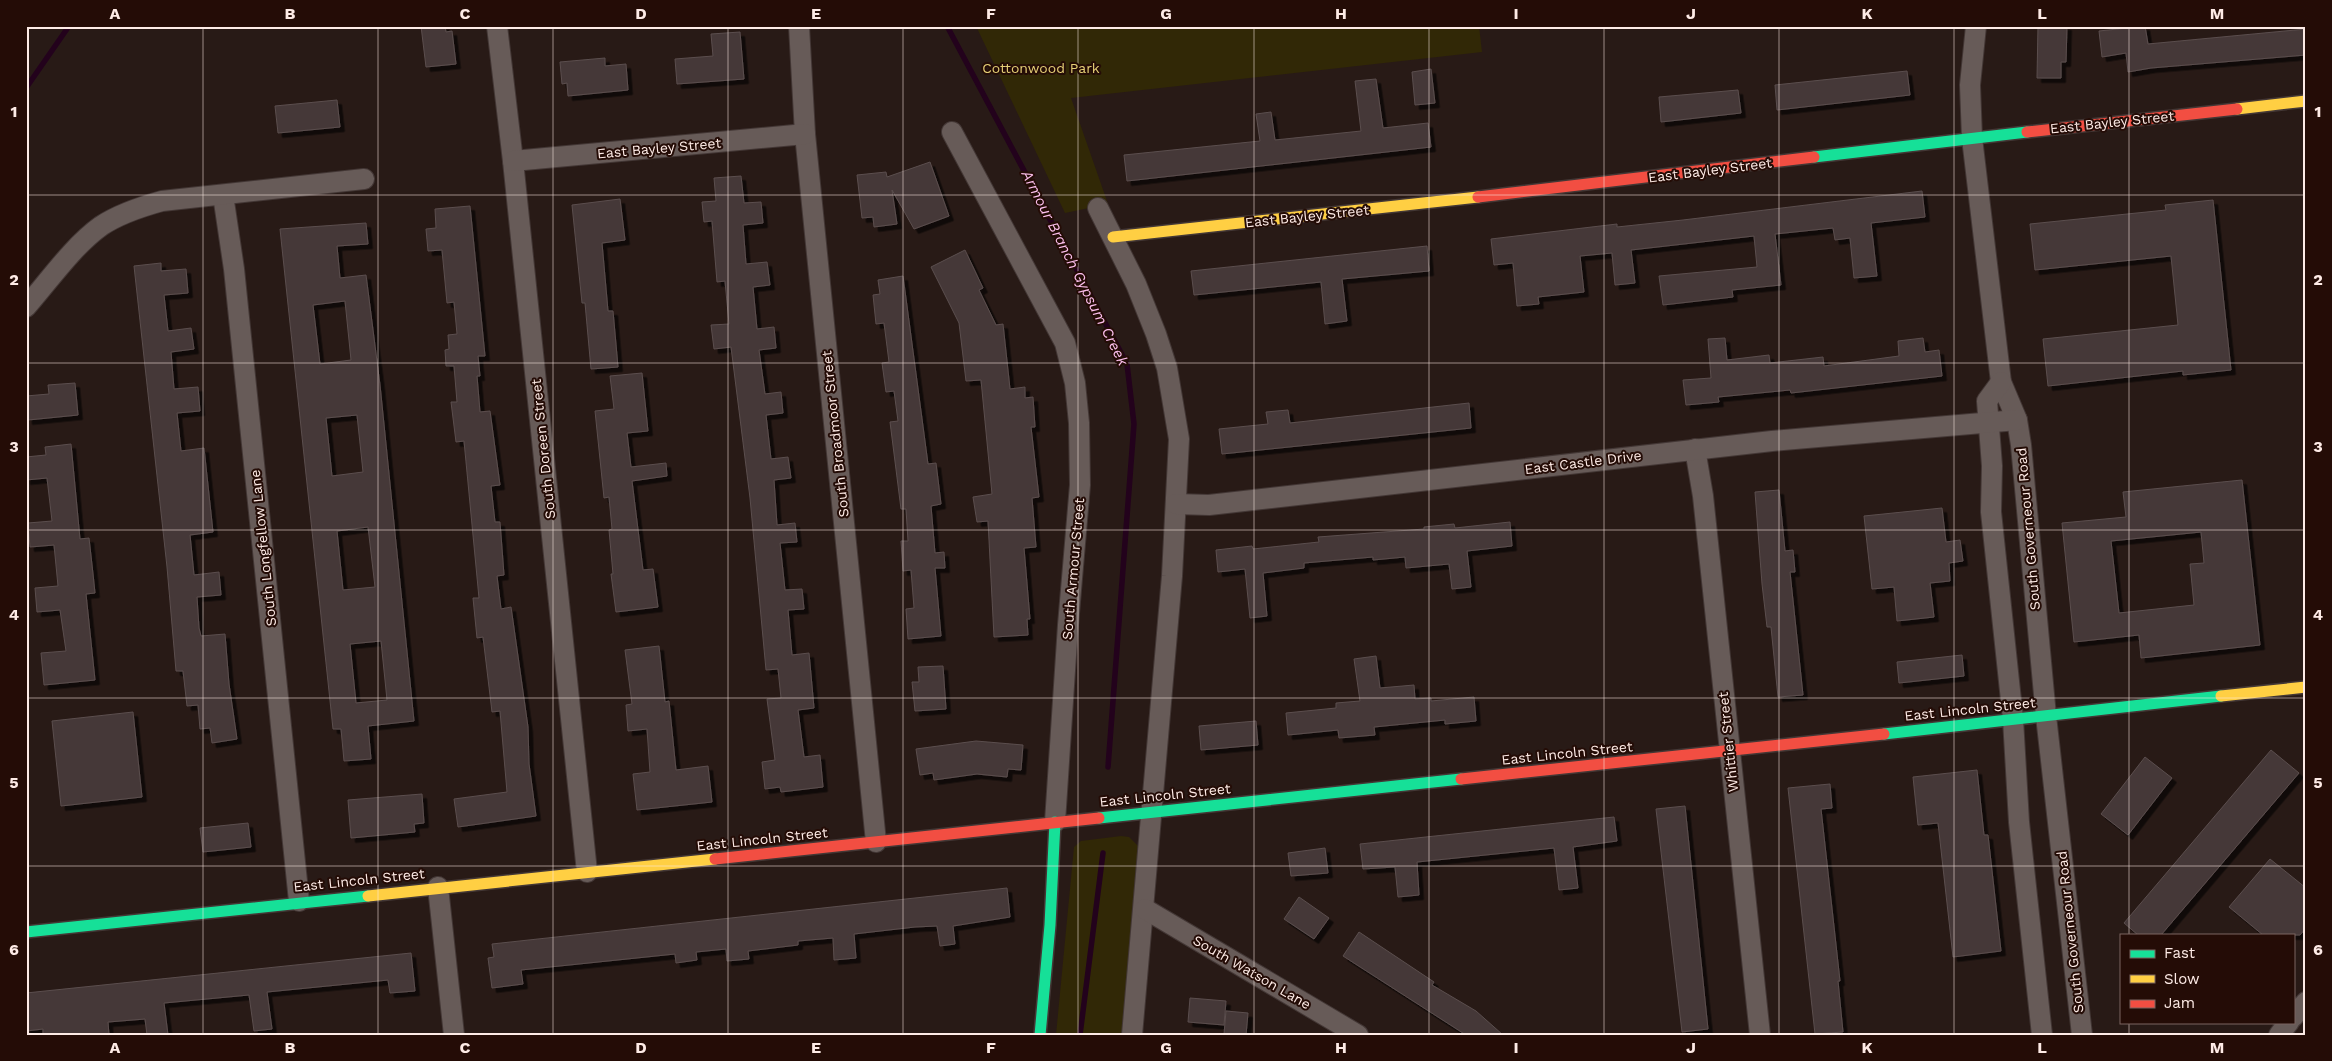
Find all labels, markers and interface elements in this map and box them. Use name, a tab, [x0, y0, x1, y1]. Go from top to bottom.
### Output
text: A	[110, 4, 121, 23]
text: B	[285, 4, 296, 23]
text: C	[460, 4, 471, 23]
text: D	[635, 4, 647, 23]
text: E	[811, 4, 821, 23]
text: F	[986, 4, 996, 23]
text: G	[1160, 4, 1172, 23]
text: H	[1335, 4, 1347, 23]
text: I	[1513, 4, 1519, 23]
text: J	[1686, 4, 1696, 23]
text: K	[1861, 4, 1873, 23]
text: L	[2037, 4, 2047, 23]
text: M	[2210, 4, 2224, 23]
park label: Cottonwood Park	[982, 60, 1100, 76]
text: 1	[11, 102, 17, 121]
text: 1	[2315, 102, 2321, 121]
street label: East Bayley Street	[2049, 108, 2175, 136]
street label: East Bayley Street	[596, 135, 722, 161]
street label: East Bayley Street	[1647, 154, 1773, 186]
water label: Armour Branch Gypsum Creek	[1017, 166, 1133, 370]
street label: East Bayley Street	[1244, 202, 1370, 230]
text: 2	[9, 270, 19, 289]
text: 2	[2313, 270, 2323, 289]
street label: South Broadmoor Street	[818, 350, 852, 518]
street label: South Doreen Street	[528, 378, 558, 520]
text: 3	[9, 437, 19, 456]
text: 3	[2313, 437, 2323, 456]
street label: East Castle Drive	[1524, 447, 1642, 477]
street label: South Governeour Road	[2013, 447, 2043, 611]
street label: South Longfellow Lane	[247, 469, 279, 627]
street label: South Armour Street	[1059, 497, 1087, 641]
text: 4	[9, 605, 19, 624]
text: 4	[2313, 605, 2323, 624]
street label: Whittier Street	[1715, 691, 1741, 793]
street label: East Lincoln Street	[1904, 694, 2036, 724]
street label: East Lincoln Street	[1501, 738, 1633, 768]
text: 5	[9, 773, 19, 792]
text: 5	[2313, 773, 2323, 792]
street label: East Lincoln Street	[1099, 780, 1231, 810]
street label: East Lincoln Street	[696, 824, 828, 854]
street label: South Governeour Road	[2054, 850, 2086, 1014]
street label: East Lincoln Street	[293, 865, 425, 895]
street label: South Watson Lane	[1190, 932, 1314, 1012]
legend	[2120, 934, 2294, 1024]
text: 6	[9, 940, 19, 959]
text: 6	[2313, 940, 2323, 959]
text: Fast	[2164, 944, 2196, 962]
text: Slow	[2164, 970, 2200, 988]
text: Jam	[2164, 994, 2195, 1012]
text: A	[110, 1038, 121, 1057]
text: B	[285, 1038, 296, 1057]
text: C	[460, 1038, 471, 1057]
text: D	[635, 1038, 647, 1057]
text: E	[811, 1038, 821, 1057]
text: F	[986, 1038, 996, 1057]
text: G	[1160, 1038, 1172, 1057]
text: H	[1335, 1038, 1347, 1057]
text: I	[1513, 1038, 1519, 1057]
text: J	[1686, 1038, 1696, 1057]
text: K	[1861, 1038, 1873, 1057]
text: L	[2037, 1038, 2047, 1057]
text: M	[2210, 1038, 2224, 1057]

